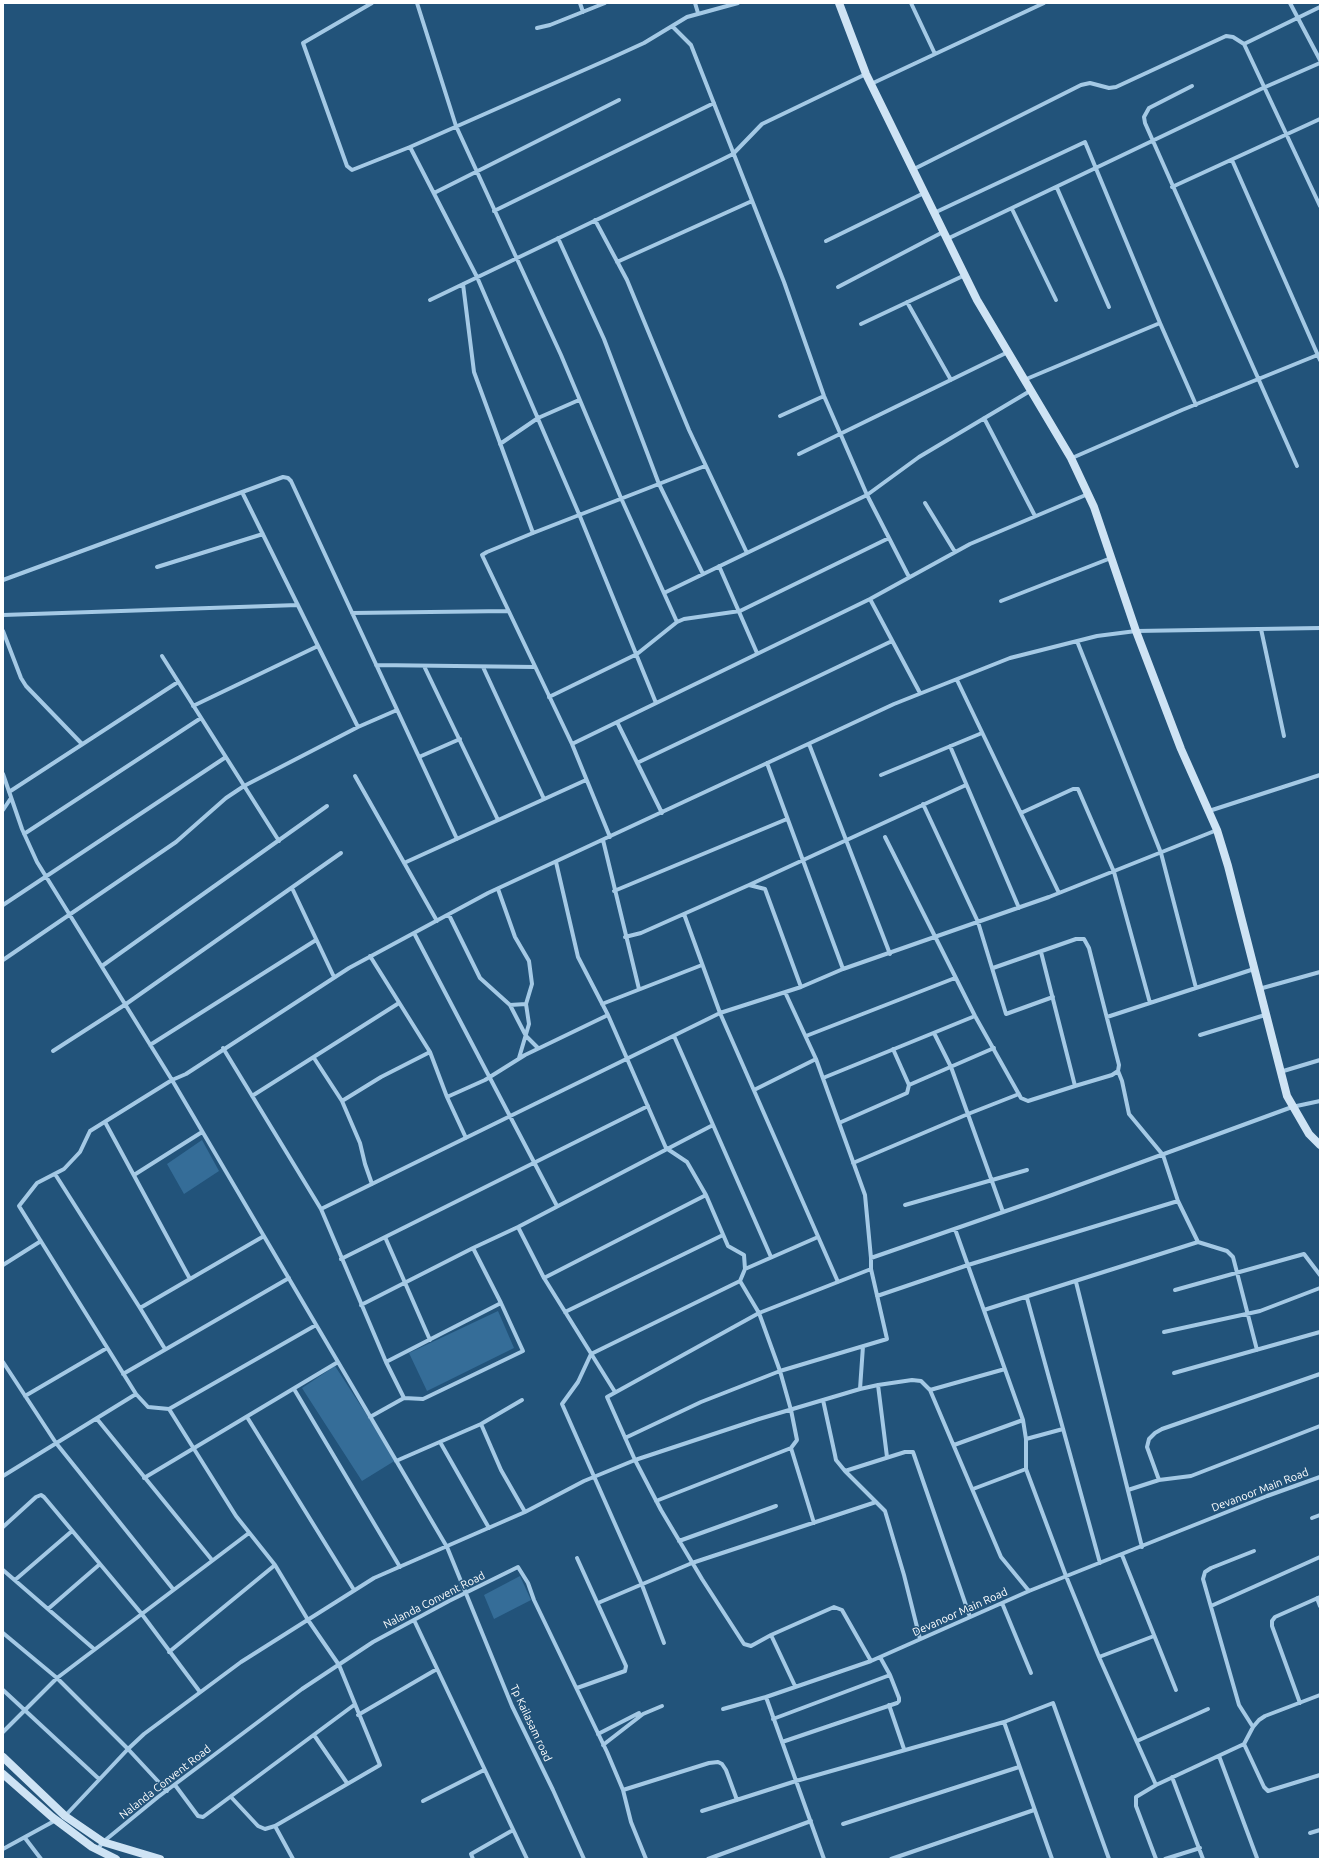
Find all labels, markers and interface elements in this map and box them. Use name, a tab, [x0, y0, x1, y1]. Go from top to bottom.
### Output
street label: Devanoor Main Road	[1210, 1465, 1310, 1515]
street label: Nalanda Convent Road	[381, 1569, 487, 1631]
street label: Devanoor Main Road	[910, 1585, 1010, 1639]
street label: Tp Kailasam road	[507, 1682, 555, 1764]
street label: Nalanda Convent Road	[117, 1742, 213, 1822]

